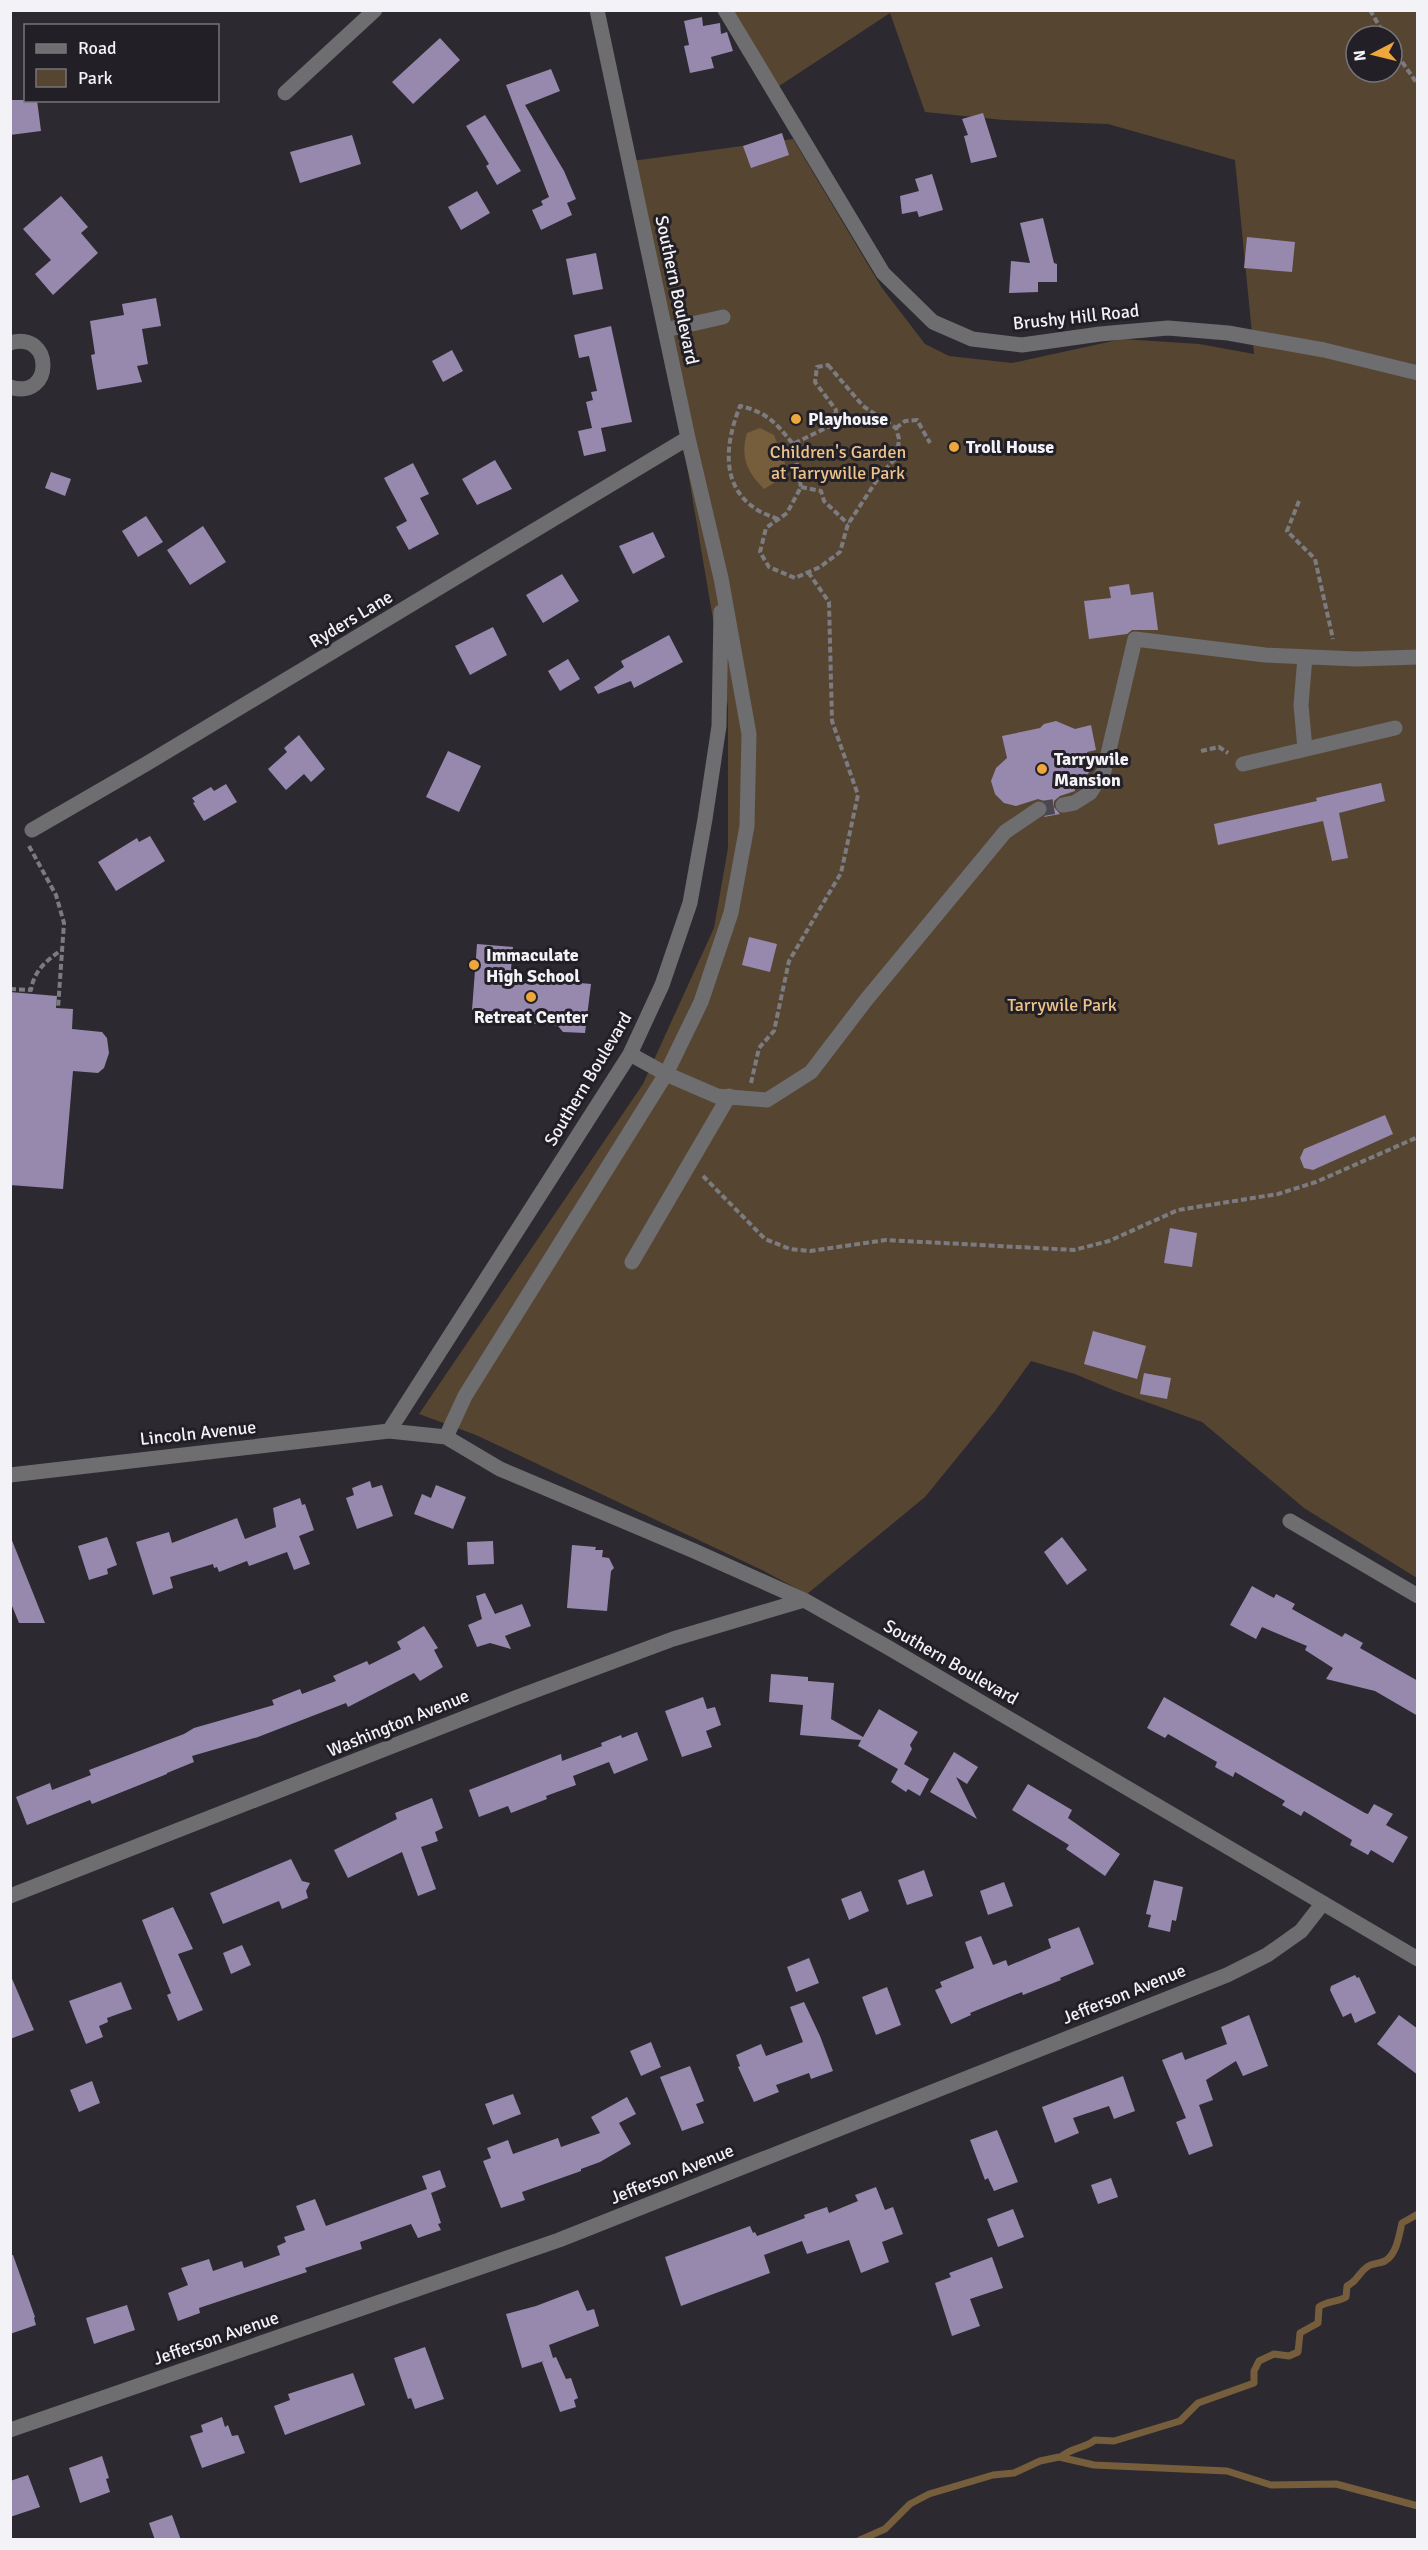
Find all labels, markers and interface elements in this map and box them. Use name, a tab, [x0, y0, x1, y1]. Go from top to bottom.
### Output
legend	[24, 24, 219, 102]
north arrow	[1344, 24, 1404, 84]
text: Road	[78, 37, 117, 59]
text: N	[1350, 49, 1371, 62]
text: Park	[78, 67, 113, 89]
street label: Southern Boulevard	[650, 213, 704, 367]
street label: Brushy Hill Road	[1012, 299, 1140, 335]
place label: Playhouse	[808, 408, 888, 430]
marker: Playhouse	[789, 412, 803, 426]
place label: Troll House	[966, 436, 1054, 458]
marker: Troll House	[947, 440, 961, 454]
park label: Children's Garden at Tarrywille Park	[770, 441, 906, 484]
street label: Ryders Lane	[305, 586, 397, 652]
place label: Tarrywile Mansion	[1054, 748, 1129, 791]
marker: Tarrywile Mansion	[1035, 762, 1049, 776]
place label: Immaculate High School	[486, 944, 580, 987]
marker: Immaculate High School	[467, 958, 481, 972]
marker: Retreat Center	[524, 990, 538, 1004]
park label: Tarrywile Park	[1007, 994, 1117, 1016]
place label: Retreat Center	[474, 1006, 589, 1028]
street label: Southern Boulevard	[539, 1008, 637, 1150]
street label: Lincoln Avenue	[139, 1416, 257, 1450]
street label: Southern Boulevard	[880, 1614, 1022, 1710]
street label: Washington Avenue	[324, 1684, 472, 1762]
street label: Jefferson Avenue	[1059, 1959, 1189, 2029]
street label: Jefferson Avenue	[607, 2139, 737, 2209]
street label: Jefferson Avenue	[150, 2306, 282, 2370]

